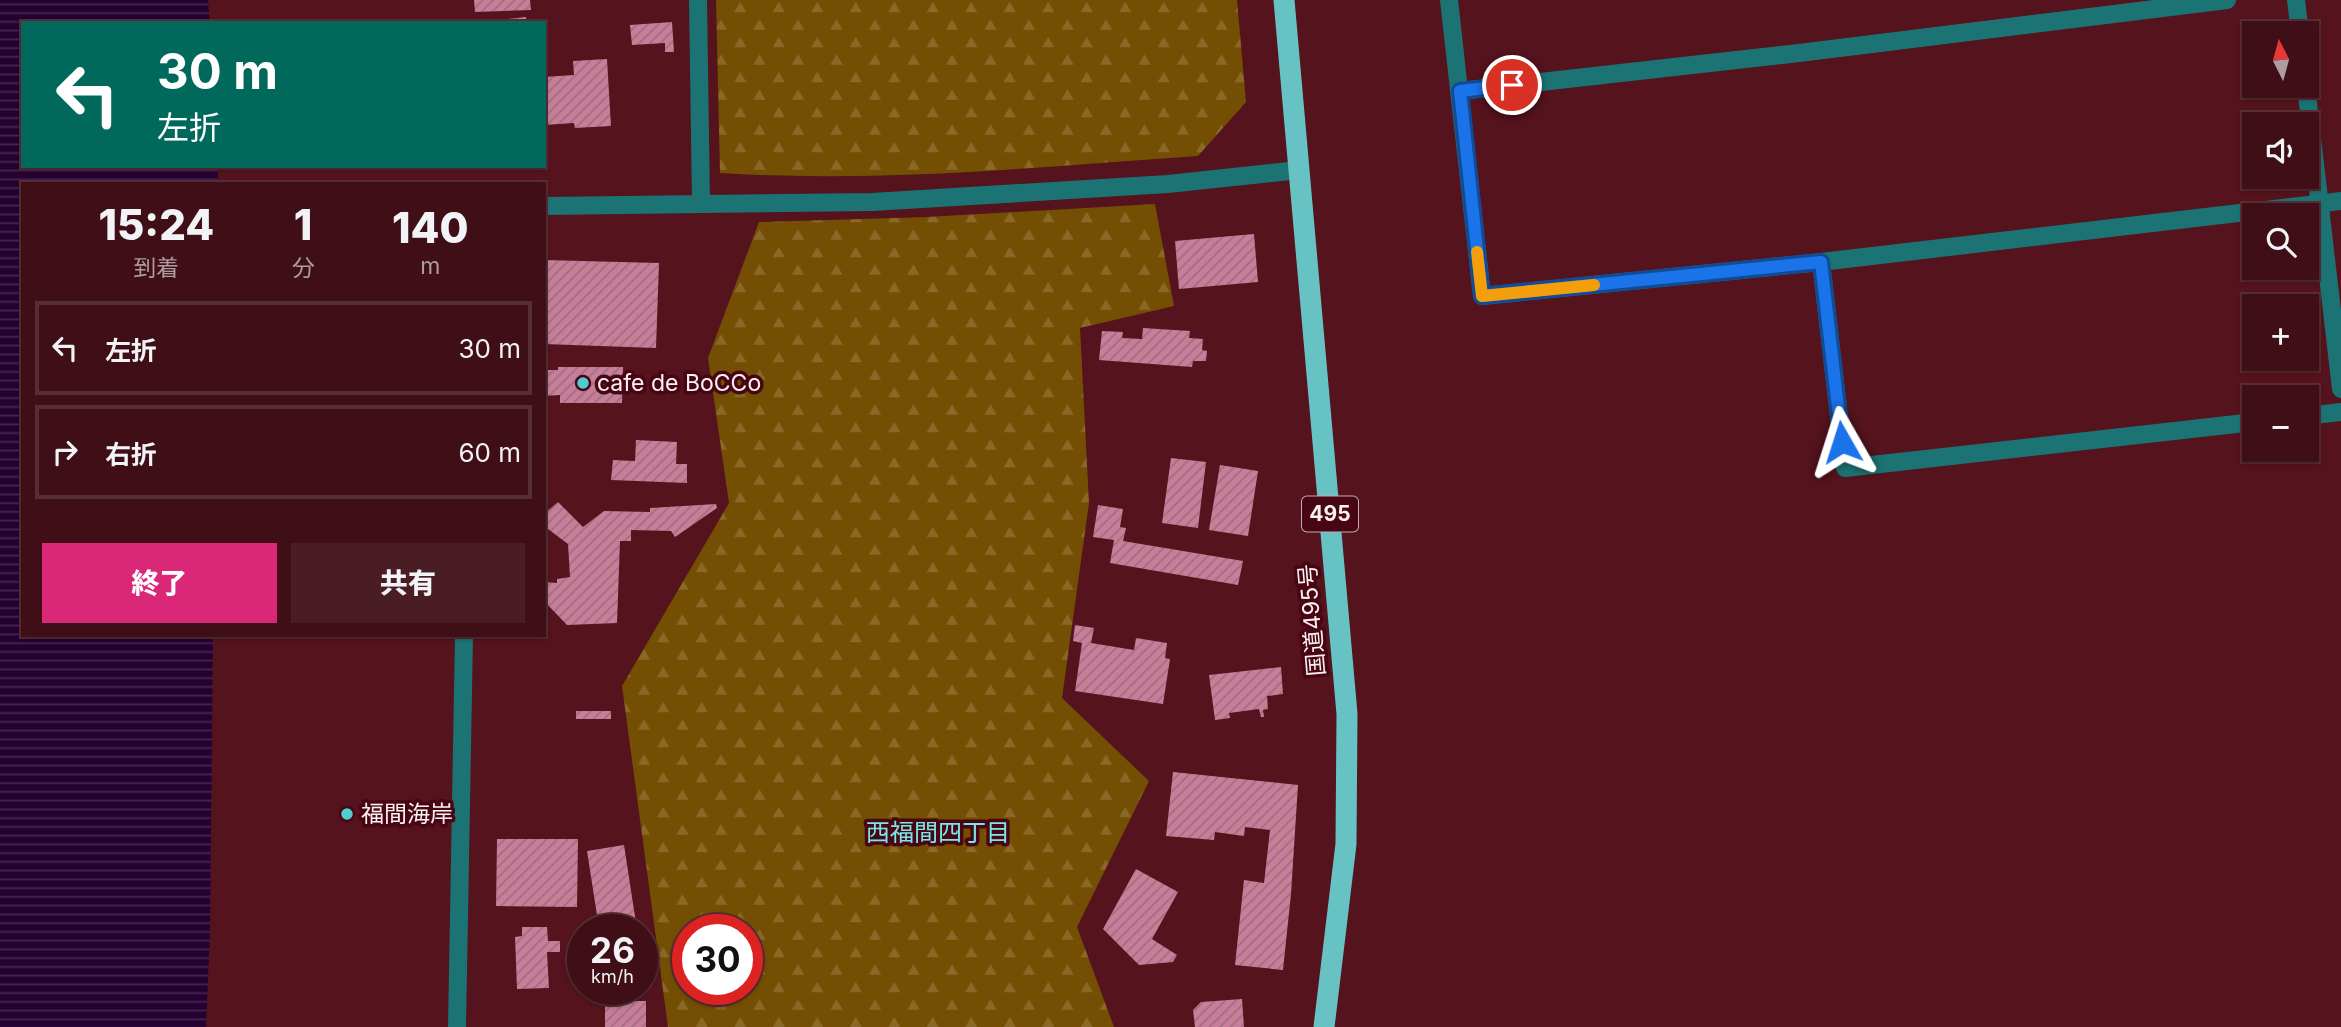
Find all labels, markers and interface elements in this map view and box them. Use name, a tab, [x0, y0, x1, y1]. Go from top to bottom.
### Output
north arrow	[2242, 21, 2319, 98]
map controls	[2242, 21, 2319, 462]
text: 30 m	[157, 42, 278, 101]
icon: left	[42, 49, 133, 140]
pin	[1482, 55, 1542, 115]
icon: arrive	[1493, 66, 1531, 104]
text: 左折	[157, 108, 221, 147]
button: sound	[2242, 112, 2319, 189]
text: 15:24	[98, 199, 214, 250]
text: 1	[294, 199, 312, 250]
text: 140	[392, 202, 469, 253]
button: search	[2242, 203, 2319, 280]
text: m	[420, 252, 440, 280]
text: 到着	[133, 254, 179, 282]
text: 分	[292, 254, 315, 282]
button: +	[2242, 294, 2319, 371]
icon: left	[46, 329, 84, 367]
text: 30 m	[458, 333, 521, 364]
text: 左折	[105, 335, 157, 366]
place label: cafe de BoCCo	[597, 369, 761, 397]
marker: cafe de BoCCo	[575, 375, 591, 391]
button: −	[2242, 385, 2319, 462]
position arrow	[1805, 405, 1879, 479]
icon: right	[46, 433, 84, 471]
text: 60 m	[458, 437, 521, 468]
text: 右折	[105, 439, 157, 470]
road number: 495	[1302, 496, 1358, 532]
button: 終了	[42, 543, 277, 623]
button: 共有	[291, 543, 525, 623]
street label: 国道495号	[1293, 563, 1331, 677]
place label: 福間海岸	[361, 800, 453, 828]
marker: 福間海岸	[339, 806, 355, 822]
district label: 西福間四丁目	[866, 818, 1010, 847]
speed limit sign: 30	[672, 914, 763, 1005]
text: 26	[590, 929, 635, 971]
text: km/h	[591, 966, 634, 987]

